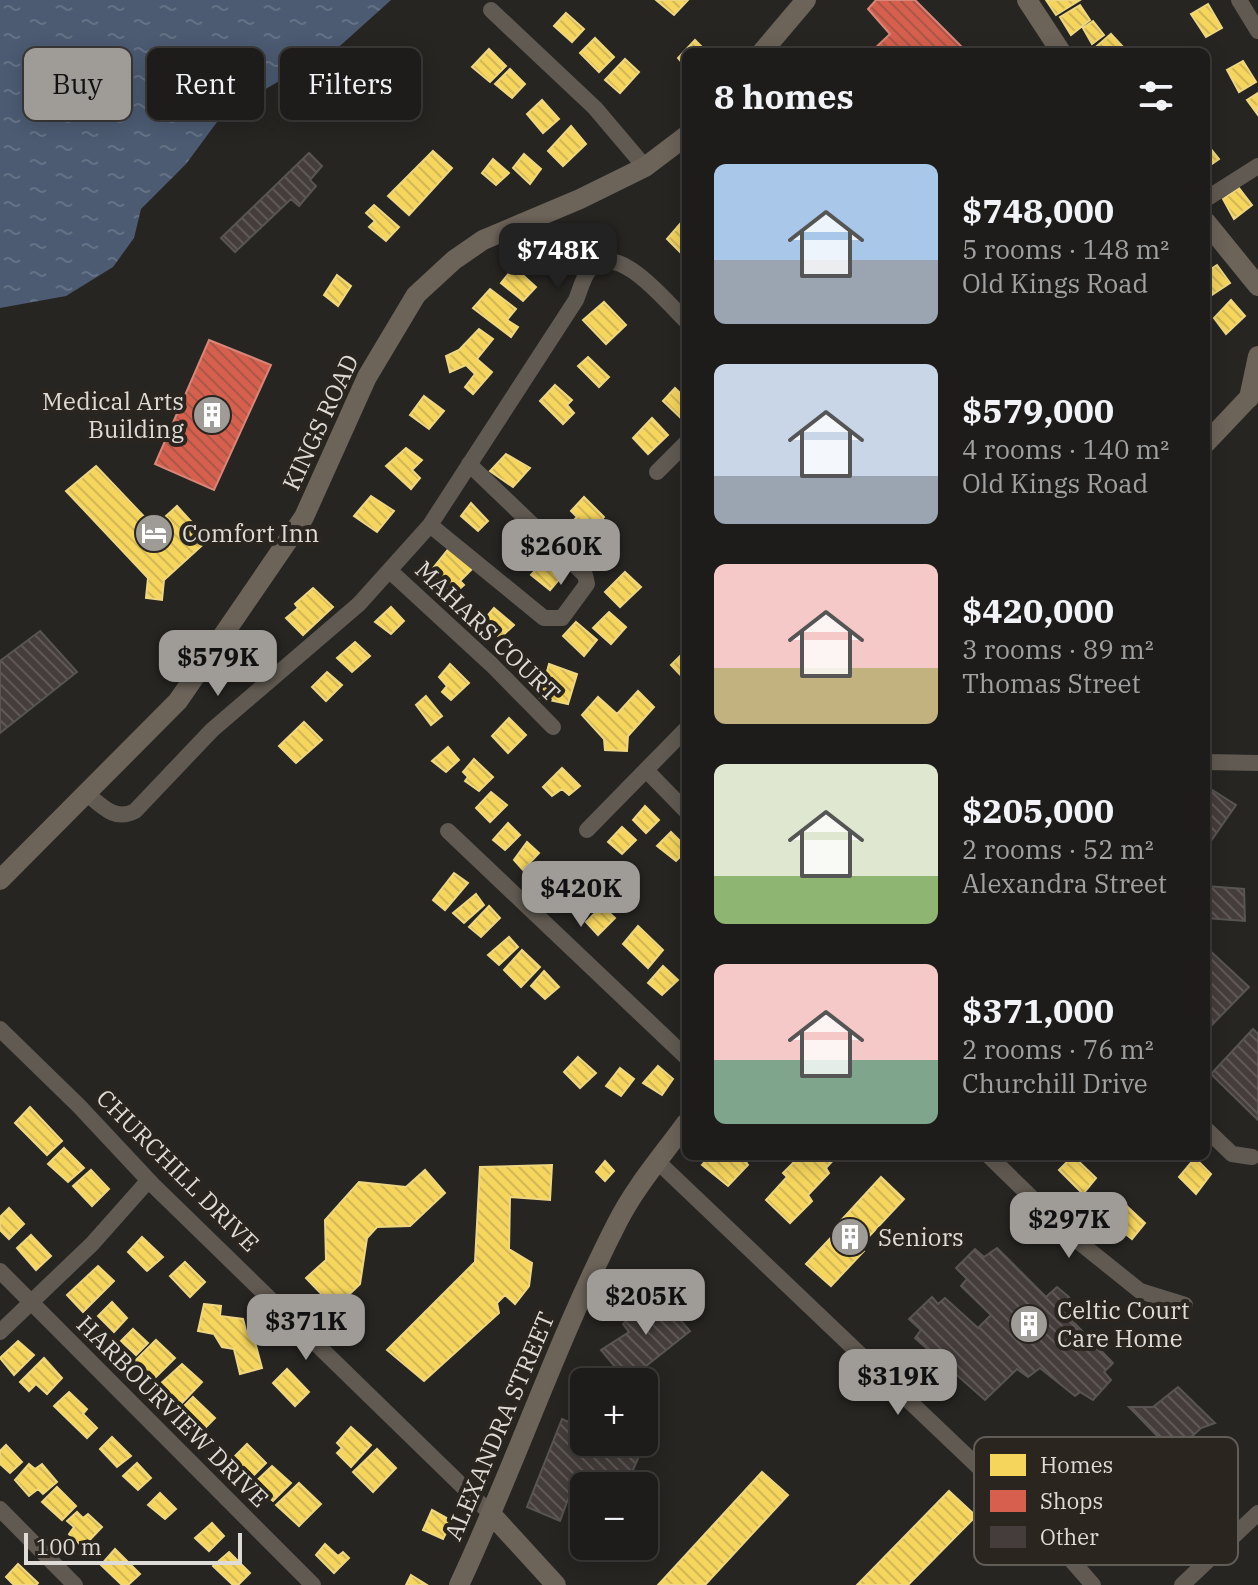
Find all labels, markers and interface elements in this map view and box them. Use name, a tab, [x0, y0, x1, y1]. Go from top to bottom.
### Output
chip: Buy	[24, 48, 131, 120]
chip: Rent	[147, 48, 264, 120]
chip: Filters	[280, 48, 421, 120]
text: 8 homes	[714, 74, 854, 118]
icon: filters	[1134, 74, 1178, 118]
text: $748,000	[962, 188, 1114, 232]
icon: home	[778, 196, 874, 292]
pin: $748K	[502, 223, 614, 291]
text: $748K	[517, 232, 599, 266]
text: 5 rooms · 148 m²	[962, 232, 1169, 266]
text: Old Kings Road	[962, 266, 1148, 300]
street label: KINGS ROAD	[274, 349, 366, 495]
place label: Medical Arts Building	[42, 385, 184, 445]
text: $579,000	[962, 388, 1114, 432]
building icon: Medical Arts Building	[191, 394, 233, 436]
icon: home	[778, 396, 874, 492]
text: 4 rooms · 140 m²	[962, 432, 1169, 466]
text: Old Kings Road	[962, 466, 1148, 500]
hotel icon: Comfort Inn	[133, 512, 175, 554]
place label: Comfort Inn	[182, 517, 319, 549]
pin: $260K	[505, 519, 617, 587]
text: $260K	[520, 528, 602, 562]
street label: MAHARS COURT	[409, 554, 567, 708]
text: $420,000	[962, 588, 1114, 632]
icon: home	[778, 596, 874, 692]
pin: $579K	[162, 630, 274, 698]
text: 3 rooms · 89 m²	[962, 632, 1154, 666]
text: $579K	[177, 639, 259, 673]
text: Thomas Street	[962, 666, 1141, 700]
text: $205,000	[962, 788, 1114, 832]
icon: home	[778, 796, 874, 892]
text: 2 rooms · 52 m²	[962, 832, 1154, 866]
pin: $420K	[525, 861, 637, 929]
text: Alexandra Street	[962, 866, 1167, 900]
text: $420K	[540, 870, 622, 904]
text: $371,000	[962, 988, 1114, 1032]
icon: home	[778, 996, 874, 1092]
text: 2 rooms · 76 m²	[962, 1032, 1154, 1066]
text: Churchill Drive	[962, 1066, 1148, 1100]
street label: CHURCHILL DRIVE	[90, 1082, 266, 1258]
pin: $297K	[1013, 1192, 1125, 1260]
text: $297K	[1028, 1201, 1110, 1235]
building icon: Seniors	[829, 1216, 871, 1258]
place label: Seniors	[878, 1221, 964, 1253]
pin: $205K	[590, 1269, 702, 1337]
text: $205K	[605, 1278, 687, 1312]
pin: $371K	[250, 1294, 362, 1362]
place label: Celtic Court Care Home	[1057, 1294, 1189, 1354]
text: $371K	[265, 1303, 347, 1337]
building icon: Celtic Court Care Home	[1008, 1303, 1050, 1345]
street label: ALEXANDRA STREET	[436, 1307, 562, 1545]
street label: HARBOURVIEW DRIVE	[70, 1308, 276, 1514]
pin: $319K	[842, 1349, 954, 1417]
text: $319K	[857, 1358, 939, 1392]
map controls	[570, 1368, 658, 1560]
button: +	[570, 1368, 658, 1456]
legend	[974, 1437, 1238, 1565]
text: Homes	[1040, 1450, 1113, 1479]
button: −	[570, 1472, 658, 1560]
text: Shops	[1040, 1486, 1103, 1515]
text: Other	[1040, 1522, 1099, 1551]
scale bar	[24, 1529, 242, 1565]
text: 100 m	[36, 1532, 102, 1561]

